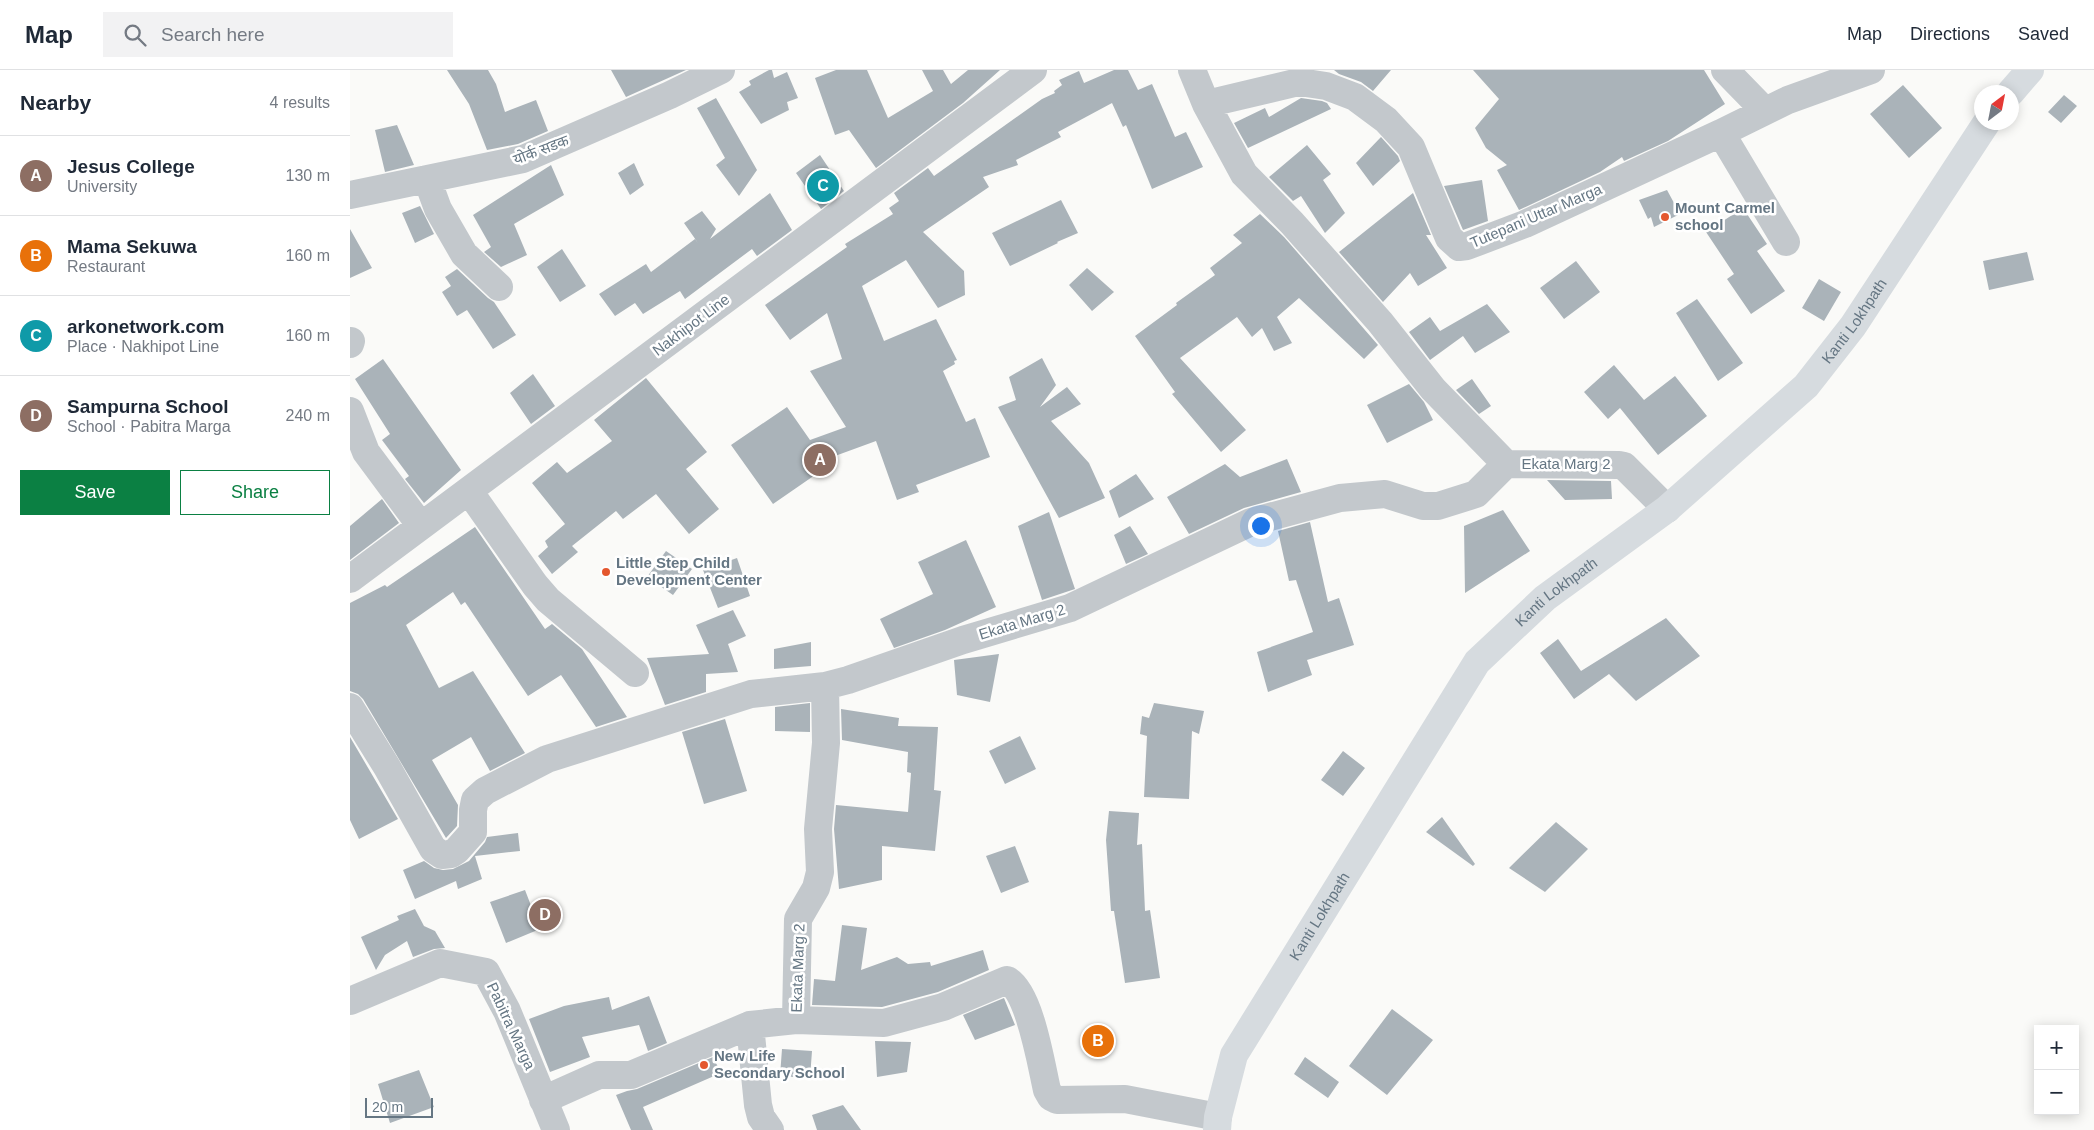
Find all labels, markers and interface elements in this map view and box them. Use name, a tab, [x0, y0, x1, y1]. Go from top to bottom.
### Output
search box	[103, 12, 453, 57]
text: Map	[25, 21, 73, 48]
icon: search	[121, 21, 149, 49]
text: Search here	[161, 24, 265, 45]
text: Map	[1847, 24, 1882, 44]
text: Directions	[1910, 24, 1990, 44]
text: Saved	[2018, 24, 2069, 44]
north arrow	[1974, 85, 2019, 130]
text: Nearby	[20, 91, 91, 114]
text: 4 results	[270, 94, 330, 111]
street label: योर्क सडक	[511, 131, 571, 168]
text: Jesus College	[67, 156, 195, 177]
text: A	[30, 167, 42, 184]
text: 130 m	[286, 167, 330, 184]
pin: C	[807, 167, 839, 205]
text: University	[67, 178, 137, 195]
street label: Tutepani Uttar Marga	[1468, 180, 1605, 251]
place label: Mount Carmel school	[1675, 199, 1775, 233]
marker: Mount Carmel school	[1659, 211, 1671, 223]
text: Mama Sekuwa	[67, 236, 197, 257]
text: B	[30, 247, 42, 264]
text: 160 m	[286, 247, 330, 264]
text: Restaurant	[67, 258, 145, 275]
street label: Kanti Lokhpath	[1818, 275, 1890, 367]
street label: Nakhipot Line	[649, 290, 732, 359]
text: arkonetwork.com	[67, 316, 224, 337]
text: C	[30, 327, 42, 344]
text: 160 m	[286, 327, 330, 344]
text: Place · Nakhipot Line	[67, 338, 219, 355]
text: Sampurna School	[67, 396, 229, 417]
text: D	[30, 407, 42, 424]
text: 240 m	[286, 407, 330, 424]
text: School · Pabitra Marga	[67, 418, 231, 435]
pin: A	[804, 441, 836, 479]
street label: Ekata Marg 2	[1521, 455, 1611, 472]
button: Save	[20, 470, 170, 515]
button: Share	[180, 470, 330, 515]
your location	[1248, 513, 1274, 539]
place label: Little Step Child Development Center	[616, 554, 762, 588]
street label: Kanti Lokhpath	[1511, 554, 1600, 630]
marker: Little Step Child Development Center	[600, 566, 612, 578]
street label: Ekata Marg 2	[977, 600, 1067, 643]
street label: Kanti Lokhpath	[1286, 869, 1353, 963]
pin: D	[529, 896, 561, 934]
street label: Ekata Marg 2	[787, 923, 808, 1013]
street label: Pabitra Marga	[484, 980, 539, 1073]
pin: B	[1082, 1022, 1114, 1060]
map controls	[2034, 1025, 2079, 1115]
button: +	[2034, 1025, 2079, 1070]
place label: New Life Secondary School	[714, 1047, 845, 1081]
marker: New Life Secondary School	[698, 1059, 710, 1071]
button: −	[2034, 1070, 2079, 1115]
scale bar	[365, 1095, 432, 1118]
text: 20 m	[372, 1099, 403, 1115]

